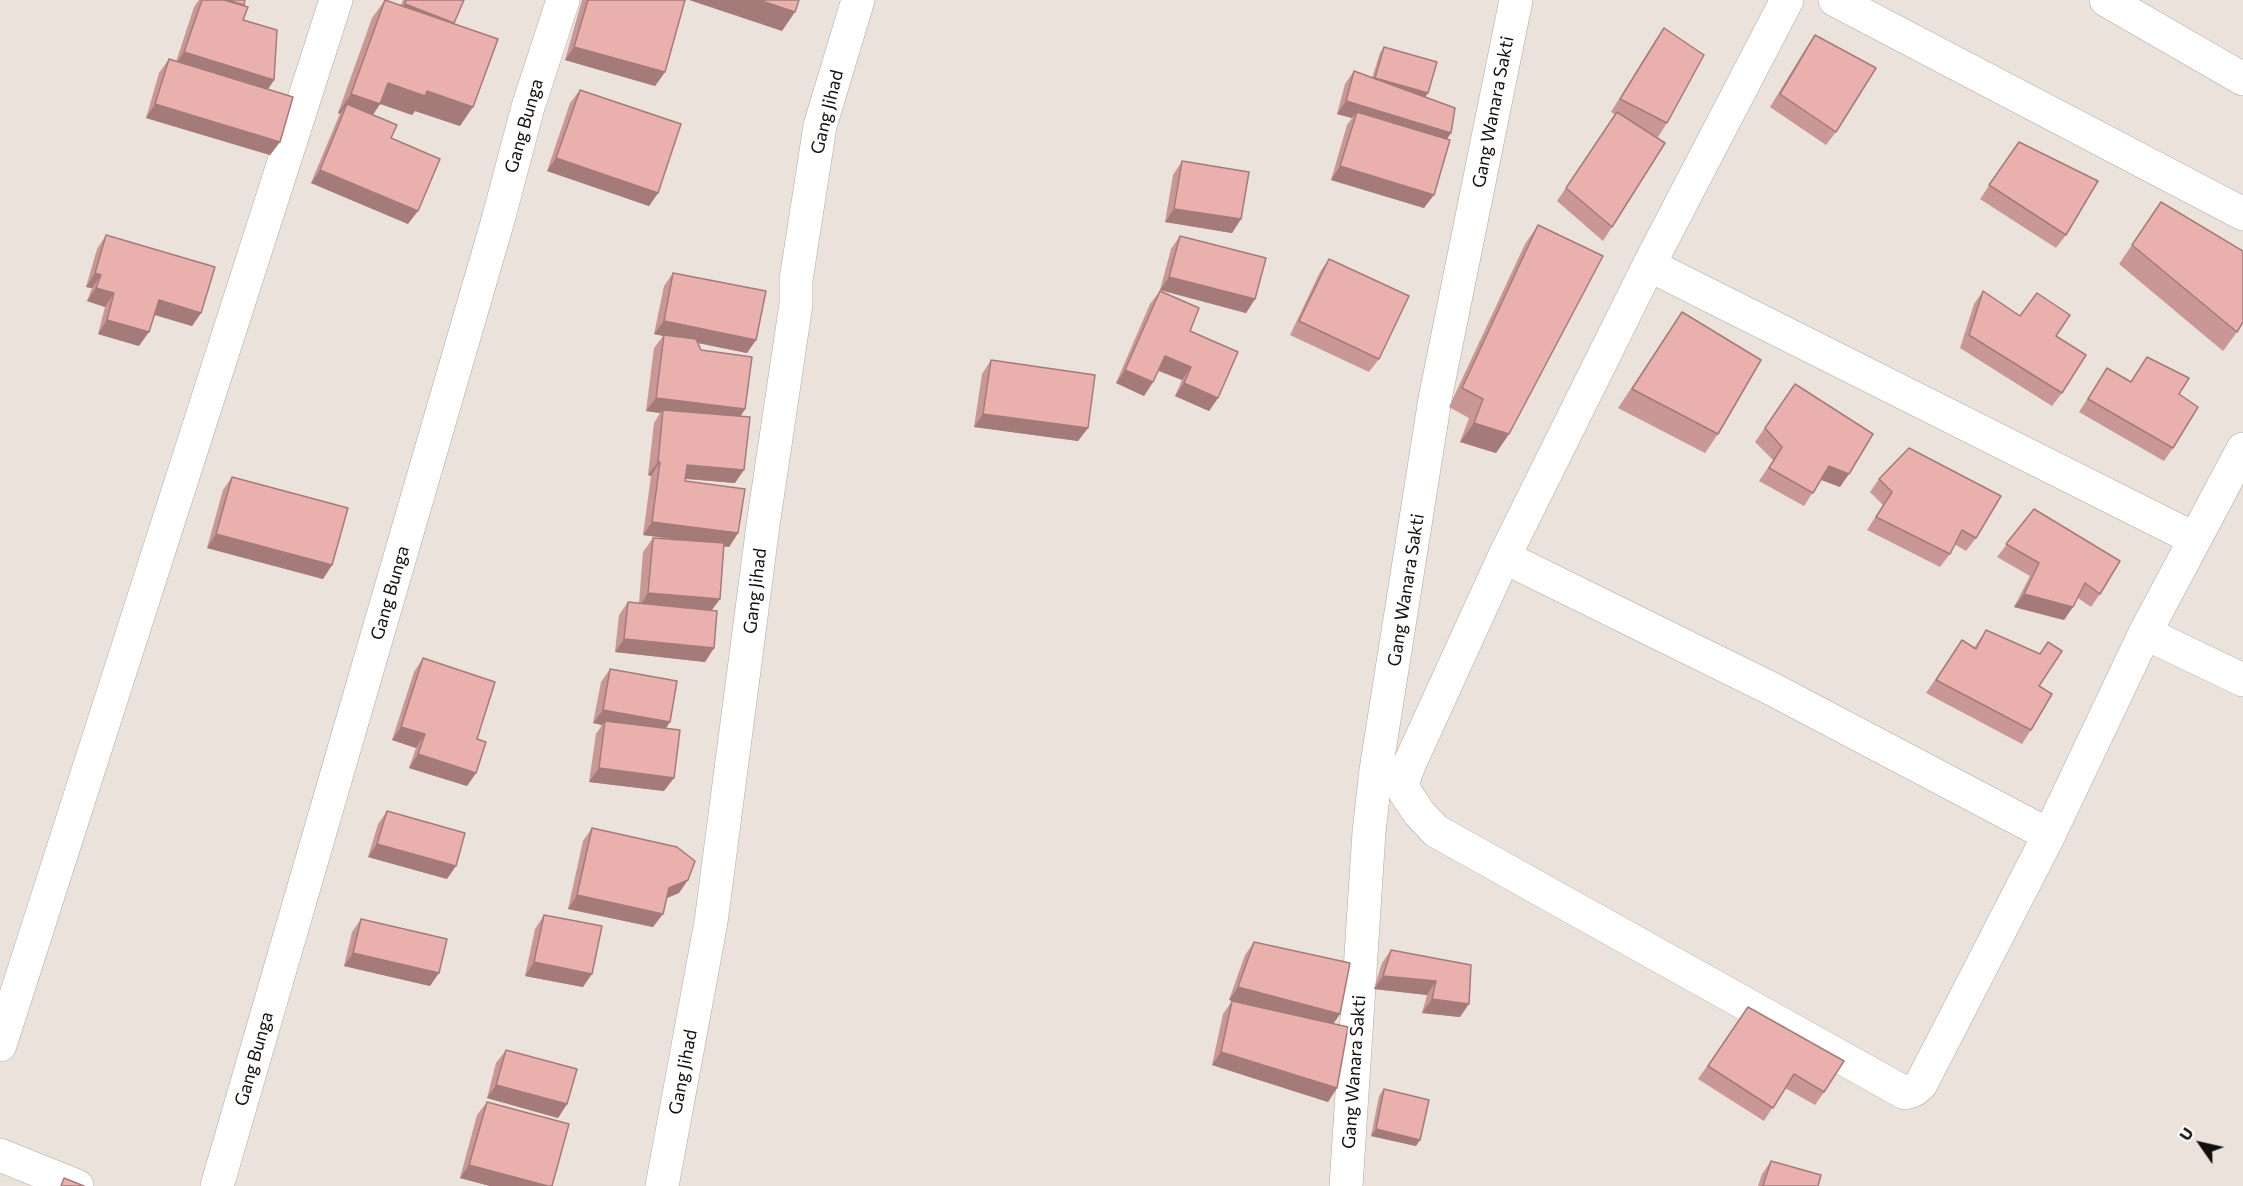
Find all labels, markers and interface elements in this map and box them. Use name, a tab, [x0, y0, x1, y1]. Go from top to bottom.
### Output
street label: Gang Wanara Sakti	[1468, 34, 1518, 190]
street label: Gang Jihad	[806, 68, 848, 156]
street label: Gang Bunga	[500, 76, 548, 176]
street label: Gang Wanara Sakti	[1383, 512, 1429, 668]
street label: Gang Bunga	[366, 543, 414, 643]
street label: Gang Jihad	[739, 547, 771, 635]
street label: Gang Wanara Sakti	[1338, 994, 1370, 1150]
street label: Gang Bunga	[230, 1009, 278, 1109]
street label: Gang Jihad	[664, 1028, 702, 1116]
north arrow	[2171, 1114, 2231, 1174]
text: U	[2175, 1124, 2197, 1144]

